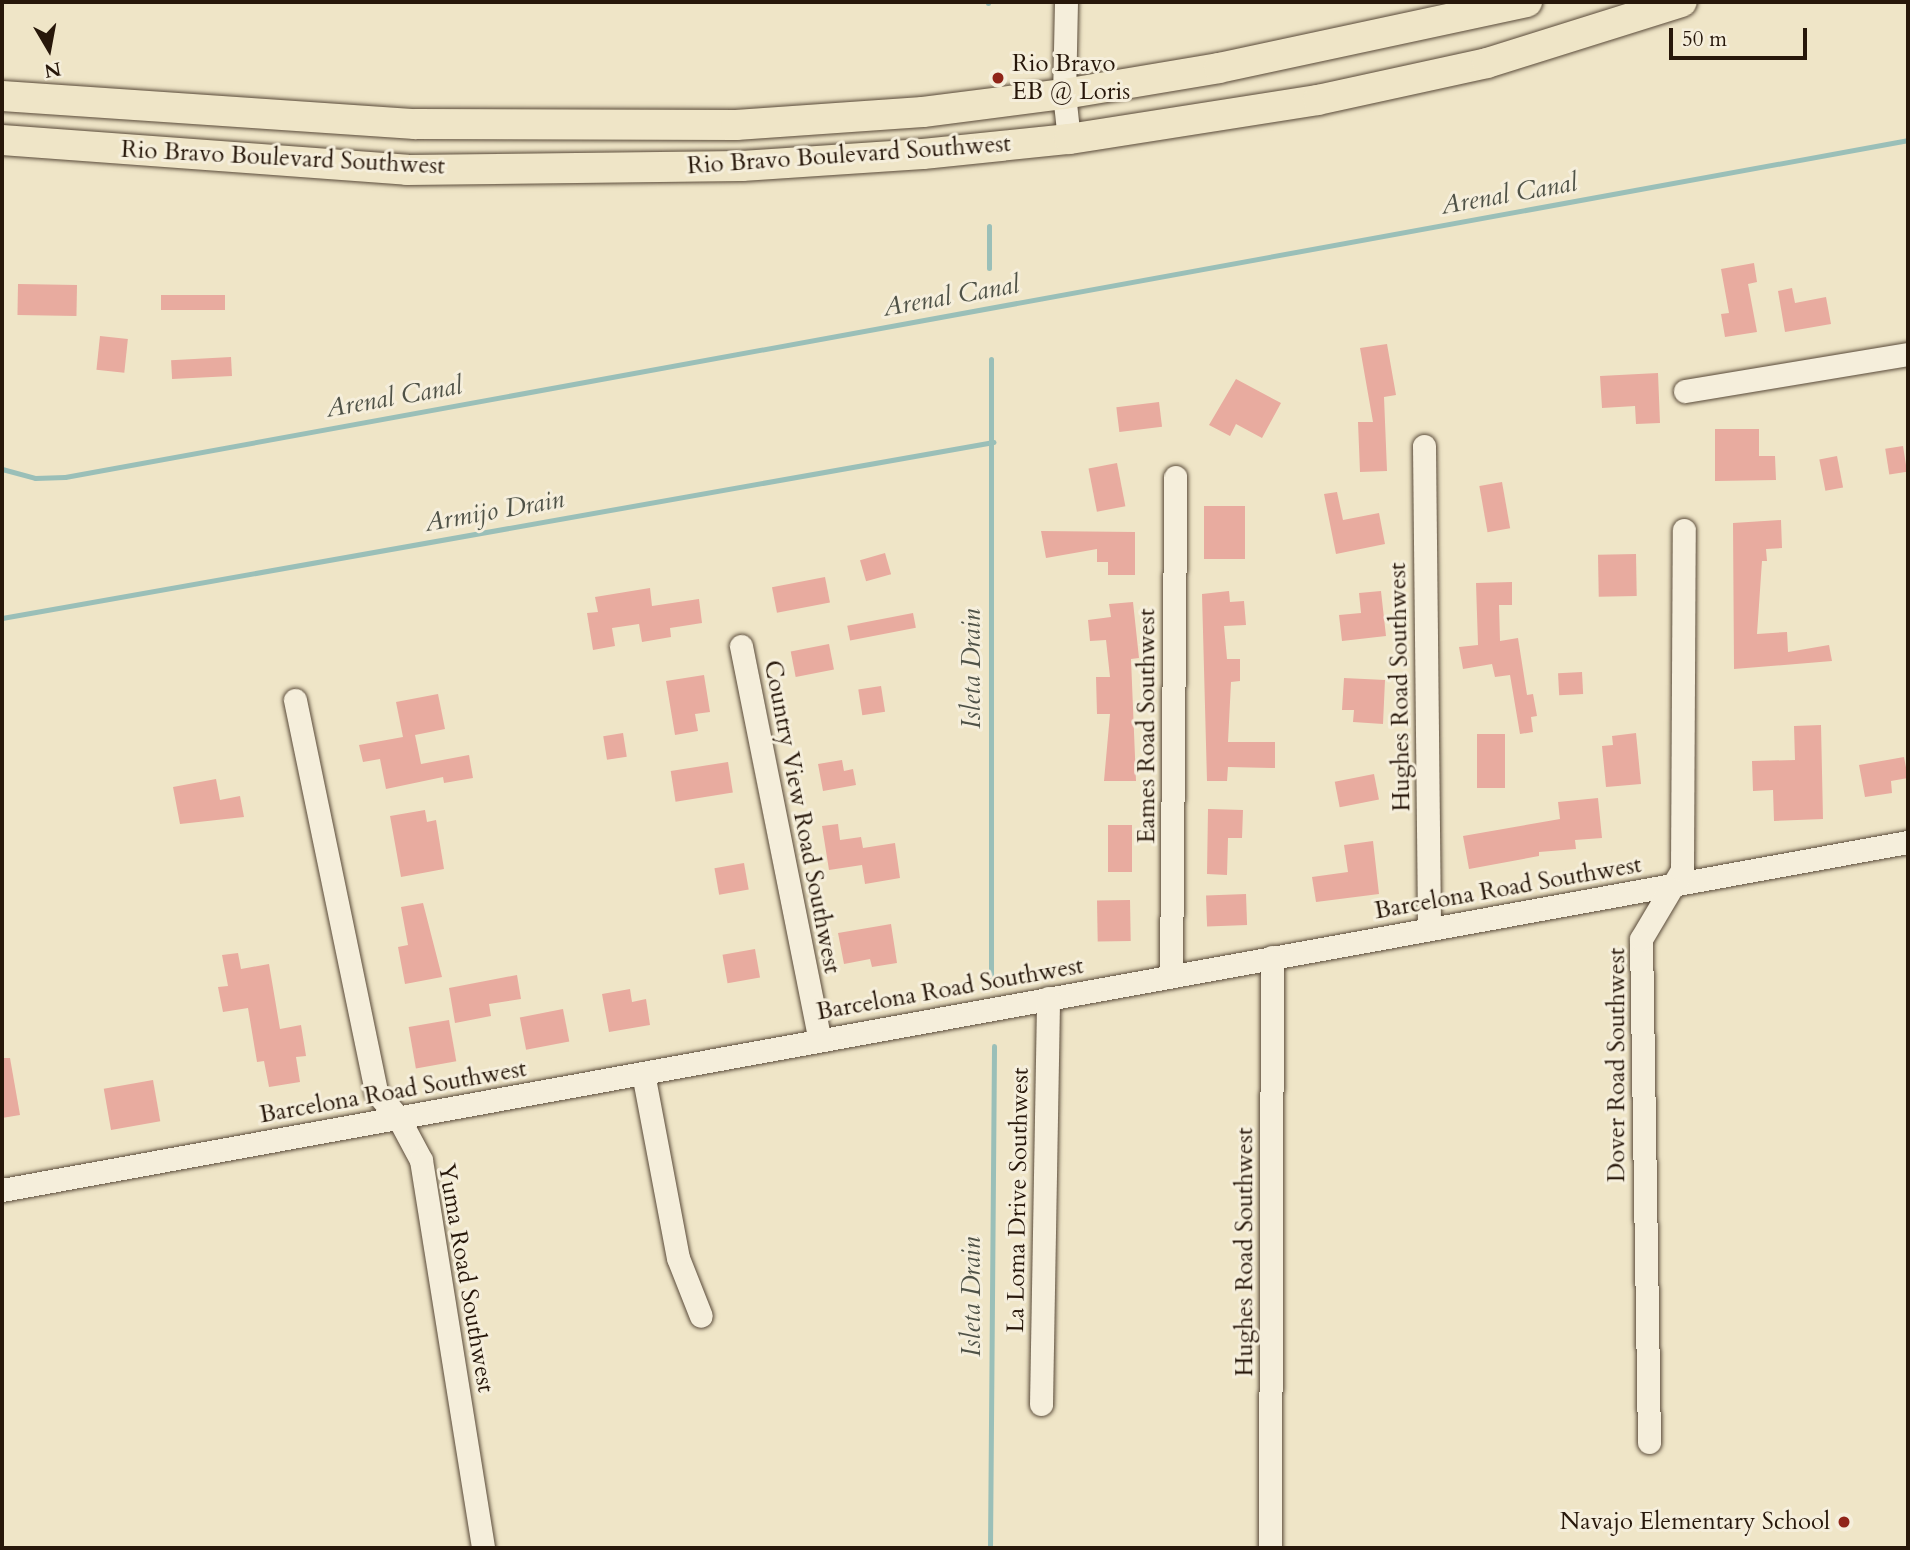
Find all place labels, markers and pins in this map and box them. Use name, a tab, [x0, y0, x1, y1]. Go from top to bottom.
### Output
place label: Rio Bravo EB @ Loris	[1012, 50, 1130, 106]
marker: Rio Bravo EB @ Loris	[990, 70, 1006, 86]
place label: Navajo Elementary School	[1560, 1508, 1830, 1536]
marker: Navajo Elementary School	[1836, 1514, 1852, 1530]

